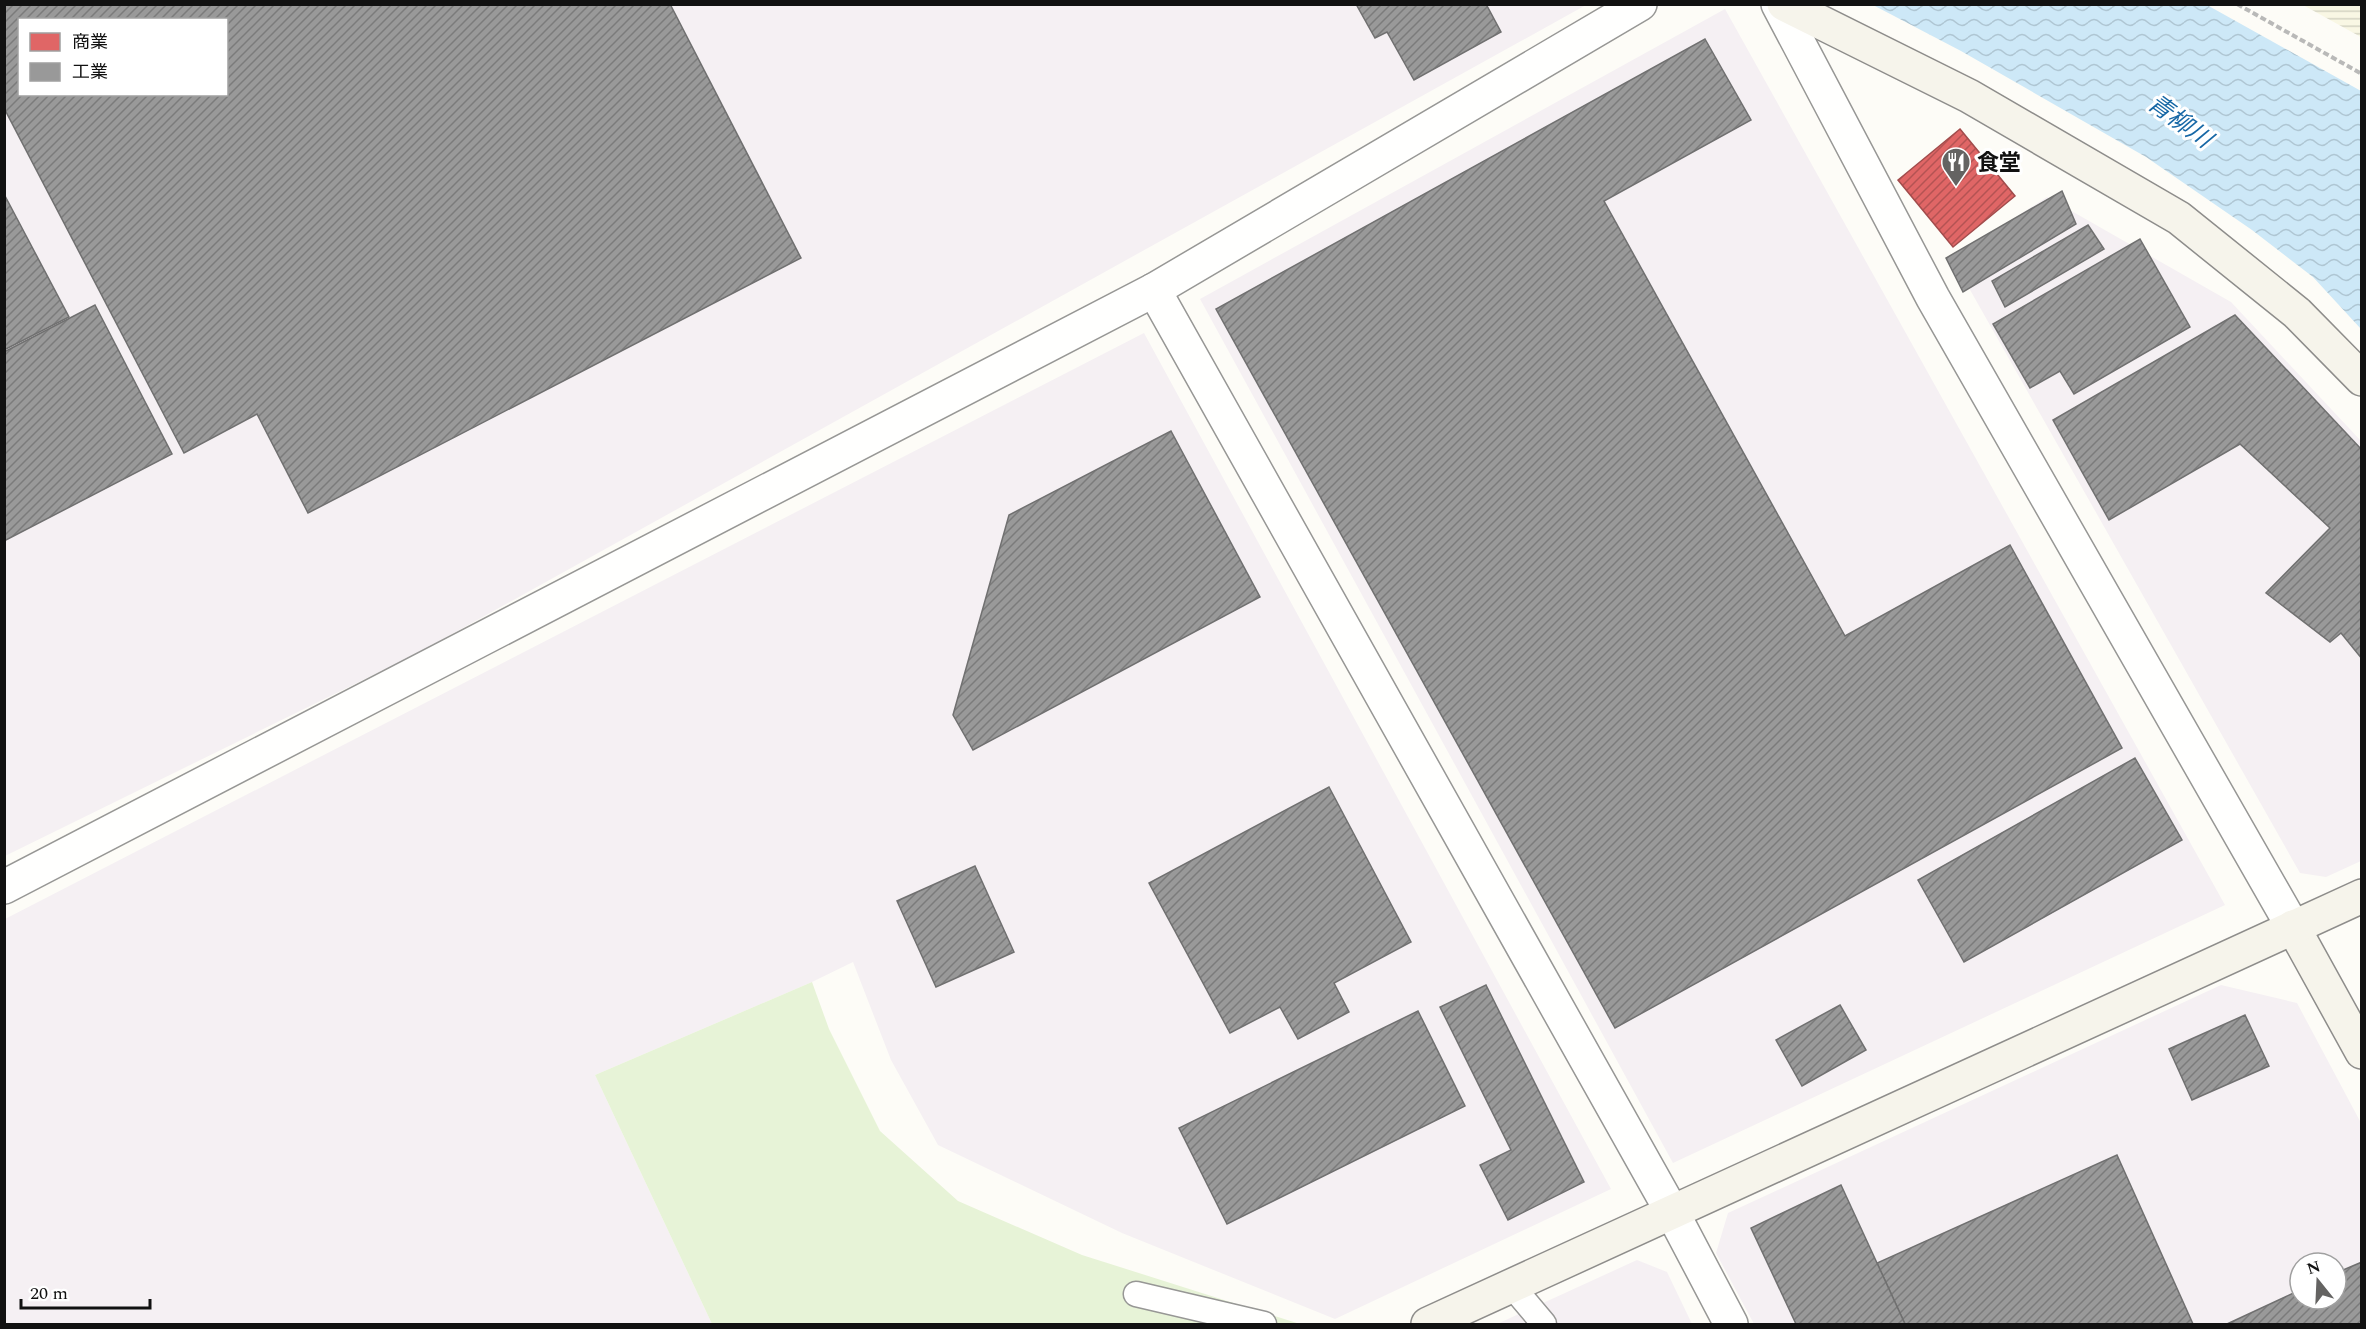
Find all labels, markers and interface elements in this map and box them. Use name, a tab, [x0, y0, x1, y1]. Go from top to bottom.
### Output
legend	[18, 18, 228, 96]
text: 商業	[72, 29, 108, 56]
text: 工業	[72, 59, 108, 86]
water label: 青柳川	[2140, 86, 2222, 159]
restaurant icon: 食堂	[1940, 146, 1972, 188]
place label: 食堂	[1977, 147, 2021, 180]
north arrow	[2288, 1251, 2348, 1311]
text: N	[2304, 1254, 2324, 1281]
scale bar	[21, 1272, 150, 1310]
text: 20 m	[30, 1280, 68, 1307]

